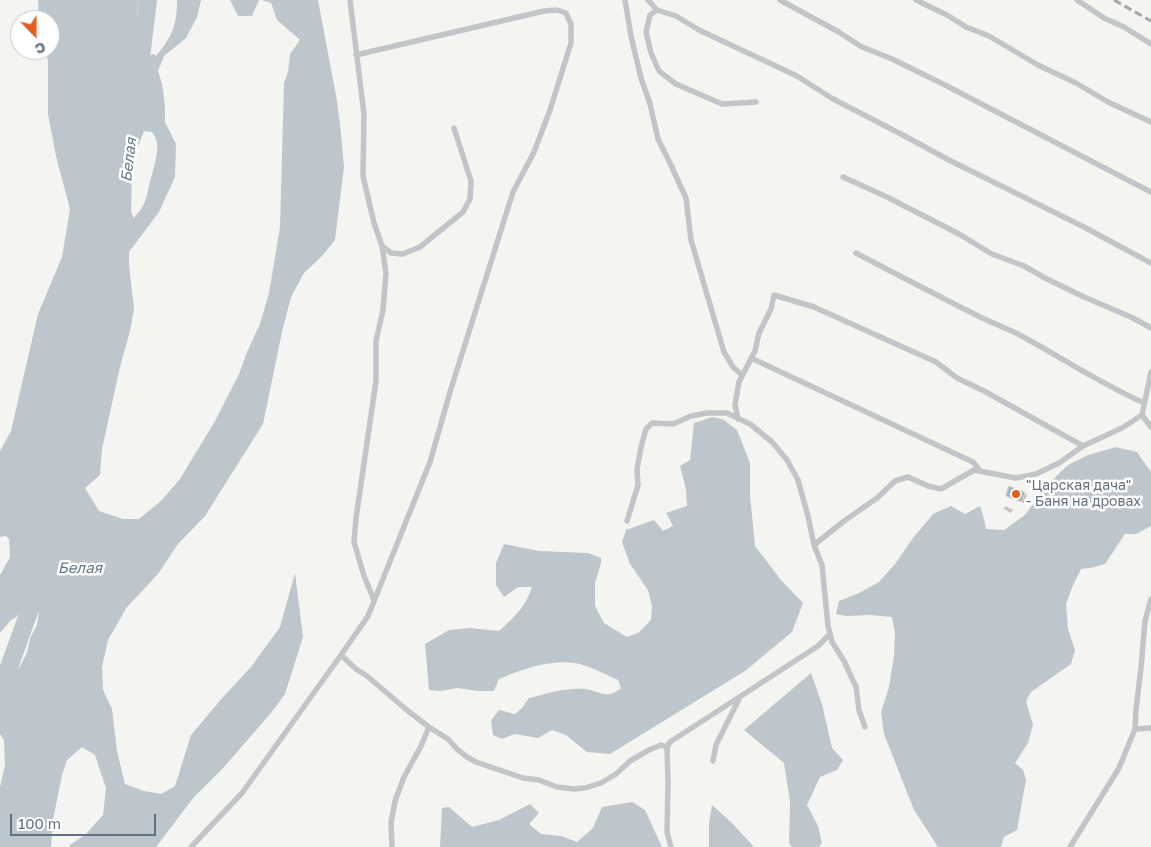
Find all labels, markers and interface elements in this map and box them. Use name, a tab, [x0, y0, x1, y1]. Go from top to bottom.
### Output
north arrow	[10, 10, 60, 60]
text: С	[33, 39, 48, 58]
water label: Белая	[117, 137, 141, 183]
place label: "Царская дача" - Баня на дровах	[1026, 478, 1141, 511]
marker: "Царская дача" - Баня на дровах	[1010, 488, 1022, 500]
water label: Белая	[58, 559, 102, 577]
scale bar	[12, 804, 159, 836]
text: 100 m	[18, 814, 61, 832]

